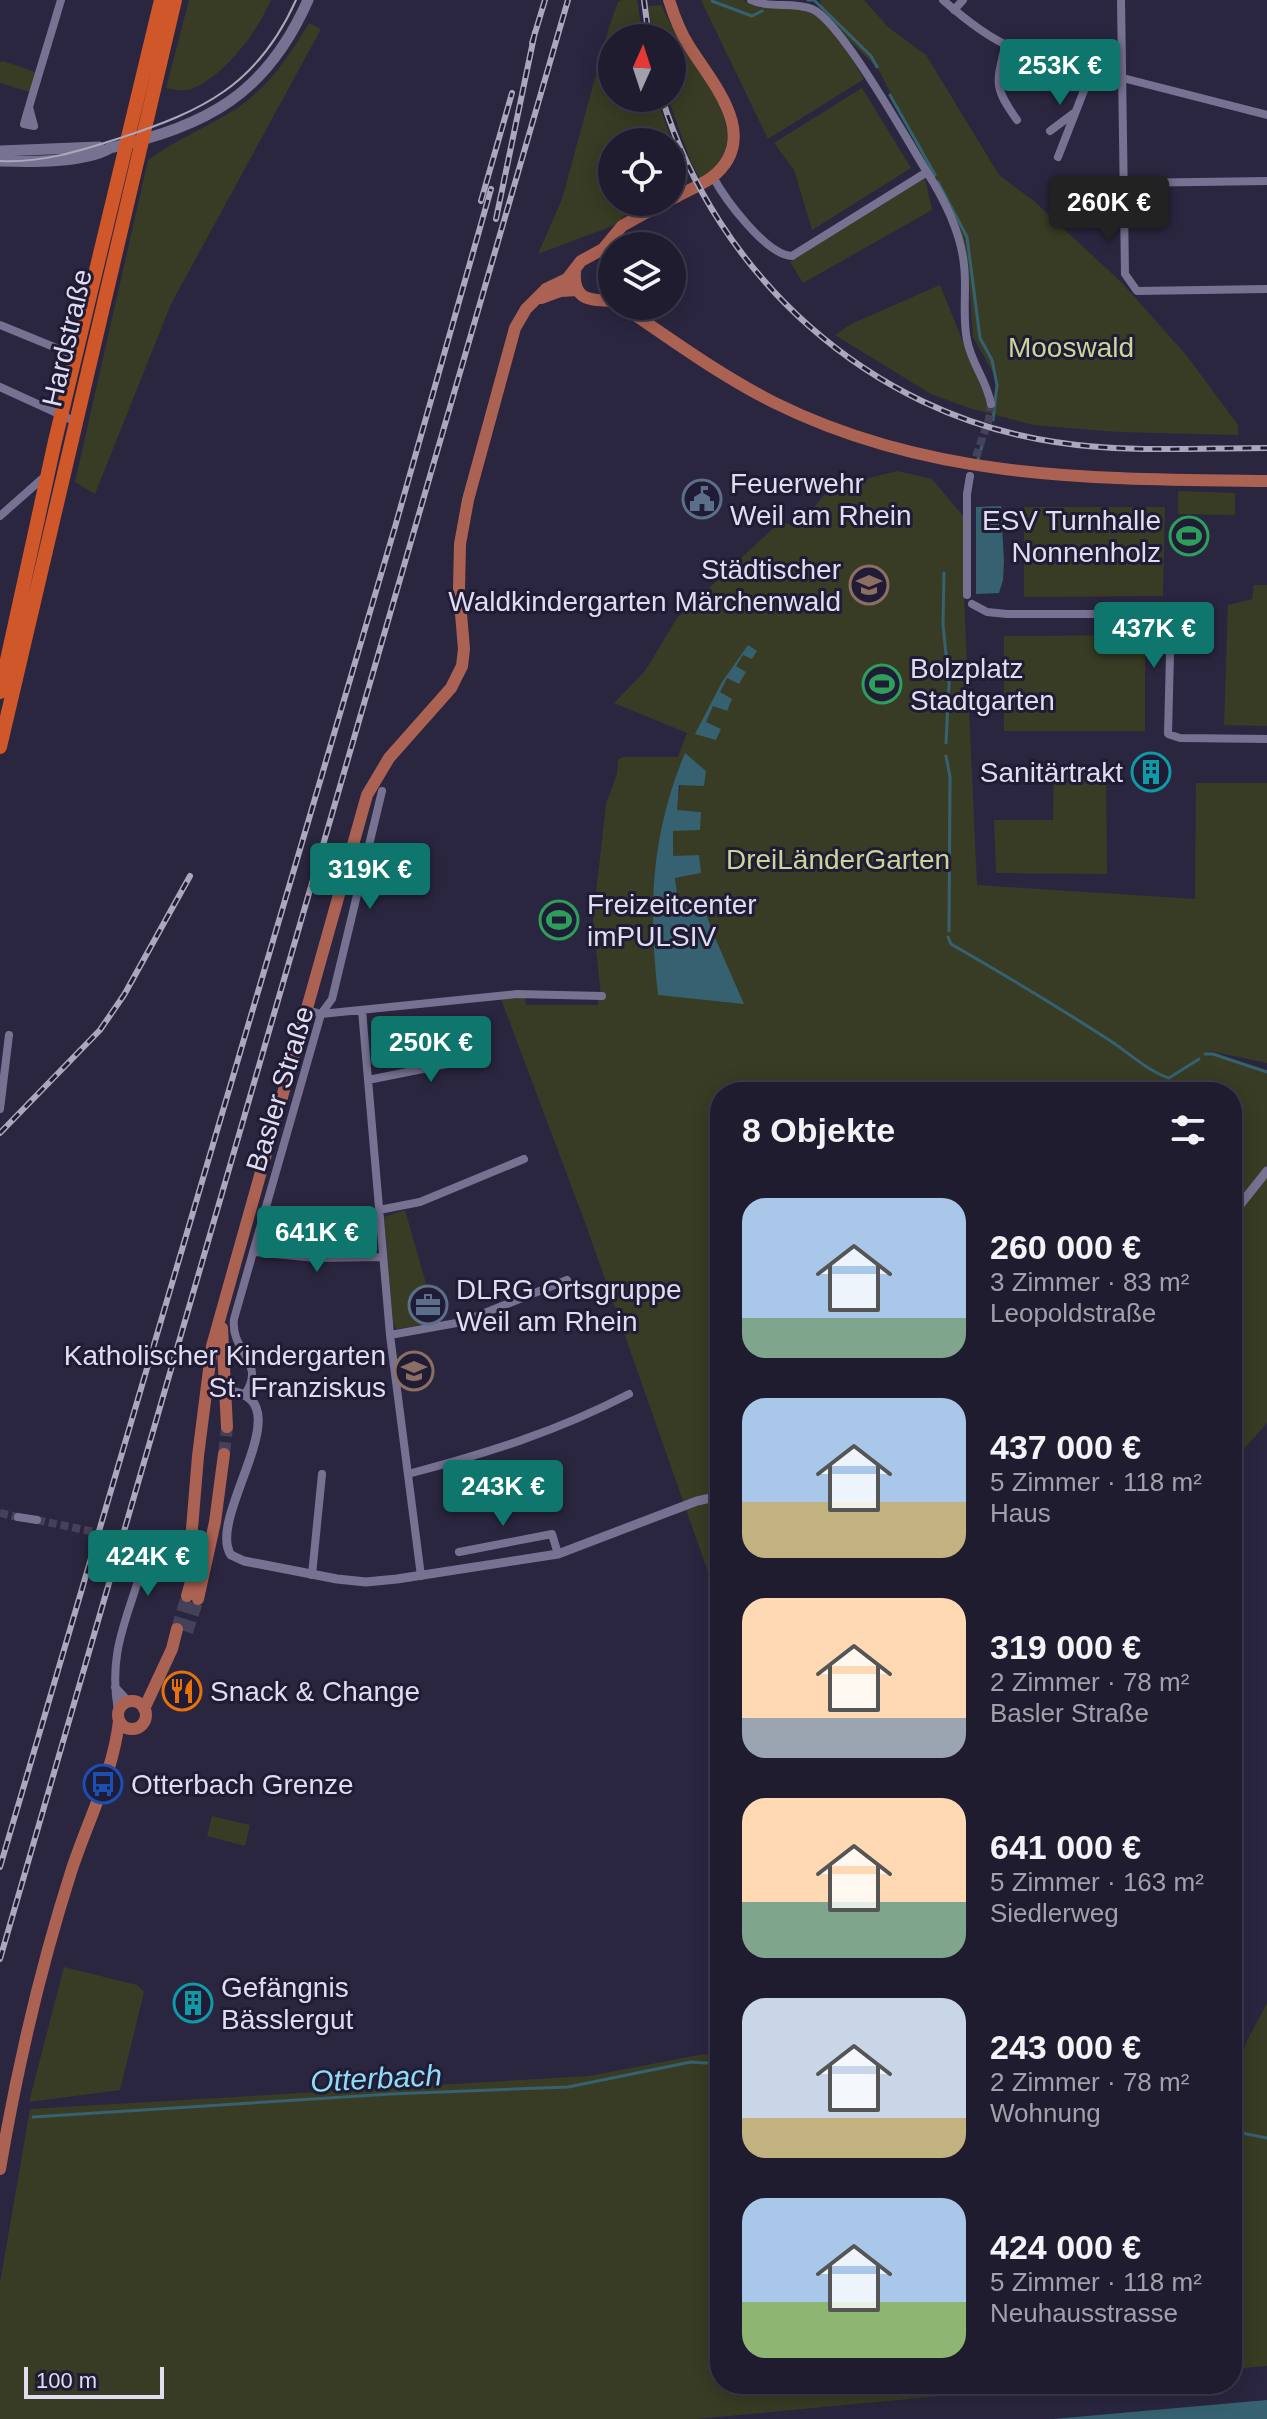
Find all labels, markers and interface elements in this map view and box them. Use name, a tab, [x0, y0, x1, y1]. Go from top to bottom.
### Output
north arrow	[598, 24, 686, 112]
map controls	[598, 24, 686, 320]
pin: 253K €	[995, 39, 1125, 107]
text: 253K €	[1018, 50, 1102, 80]
button: locate	[598, 128, 686, 216]
pin: 260K €	[1044, 176, 1174, 244]
text: 260K €	[1067, 187, 1151, 217]
button: layers	[598, 232, 686, 320]
street label: Hardstraße	[36, 266, 98, 410]
park label: Mooswald	[1008, 332, 1134, 363]
place label: Feuerwehr Weil am Rhein	[730, 468, 912, 531]
public building icon: Feuerwehr Weil am Rhein	[681, 478, 723, 520]
place label: ESV Turnhalle Nonnenholz	[982, 505, 1161, 568]
sports icon: ESV Turnhalle Nonnenholz	[1168, 515, 1210, 557]
place label: Städtischer Waldkindergarten Märchenwald	[448, 554, 841, 617]
school or university icon: Städtischer Waldkindergarten Märchenwald	[848, 564, 890, 606]
pin: 437K €	[1089, 602, 1219, 670]
text: 437K €	[1112, 613, 1196, 643]
place label: Bolzplatz Stadtgarten	[910, 653, 1055, 716]
sports icon: Bolzplatz Stadtgarten	[861, 663, 903, 705]
building icon: Sanitärtrakt	[1130, 751, 1172, 793]
place label: Sanitärtrakt	[980, 757, 1123, 788]
pin: 319K €	[305, 843, 435, 911]
park label: DreiLänderGarten	[726, 844, 950, 875]
text: 319K €	[328, 854, 412, 884]
place label: Freizeitcenter imPULSIV	[587, 889, 757, 952]
sports icon: Freizeitcenter imPULSIV	[538, 899, 580, 941]
street label: Basler Straße	[240, 1003, 320, 1175]
pin: 250K €	[366, 1016, 496, 1084]
text: 250K €	[389, 1027, 473, 1057]
icon: filters	[1166, 1108, 1210, 1152]
text: 8 Objekte	[742, 1111, 895, 1149]
pin: 641K €	[252, 1206, 382, 1274]
text: 641K €	[275, 1217, 359, 1247]
text: 260 000 €	[990, 1228, 1141, 1266]
icon: home	[806, 1230, 902, 1326]
text: 3 Zimmer · 83 m²	[990, 1267, 1189, 1297]
place label: DLRG Ortsgruppe Weil am Rhein	[456, 1274, 682, 1337]
office icon: DLRG Ortsgruppe Weil am Rhein	[407, 1284, 449, 1326]
text: Leopoldstraße	[990, 1298, 1156, 1328]
place label: Katholischer Kindergarten St. Franziskus	[64, 1340, 386, 1403]
school or university icon: Katholischer Kindergarten St. Franziskus	[393, 1350, 435, 1392]
text: 437 000 €	[990, 1428, 1141, 1466]
icon: home	[806, 1430, 902, 1526]
pin: 243K €	[438, 1460, 568, 1528]
text: 5 Zimmer · 118 m²	[990, 1467, 1202, 1497]
text: 243K €	[461, 1471, 545, 1501]
text: Haus	[990, 1498, 1051, 1528]
pin: 424K €	[83, 1530, 213, 1598]
text: 424K €	[106, 1541, 190, 1571]
text: 319 000 €	[990, 1628, 1141, 1666]
icon: home	[806, 1630, 902, 1726]
text: 2 Zimmer · 78 m²	[990, 1667, 1189, 1697]
restaurant icon: Snack & Change	[161, 1670, 203, 1712]
place label: Snack & Change	[210, 1676, 420, 1707]
text: Basler Straße	[990, 1698, 1149, 1728]
bus stop icon: Otterbach Grenze	[82, 1763, 124, 1805]
place label: Otterbach Grenze	[131, 1769, 354, 1800]
text: 641 000 €	[990, 1828, 1141, 1866]
icon: home	[806, 1830, 902, 1926]
text: 5 Zimmer · 163 m²	[990, 1867, 1204, 1897]
text: Siedlerweg	[990, 1898, 1119, 1928]
place label: Gefängnis Bässlergut	[221, 1972, 354, 2035]
building icon: Gefängnis Bässlergut	[172, 1982, 214, 2024]
text: 243 000 €	[990, 2028, 1141, 2066]
icon: home	[806, 2030, 902, 2126]
water label: Otterbach	[309, 2058, 443, 2098]
text: 2 Zimmer · 78 m²	[990, 2067, 1189, 2097]
text: Wohnung	[990, 2098, 1101, 2128]
text: 424 000 €	[990, 2228, 1141, 2266]
icon: home	[806, 2230, 902, 2326]
text: 5 Zimmer · 118 m²	[990, 2267, 1202, 2297]
text: Neuhausstrasse	[990, 2298, 1178, 2328]
scale bar	[24, 2363, 164, 2399]
text: 100 m	[36, 2368, 97, 2393]

